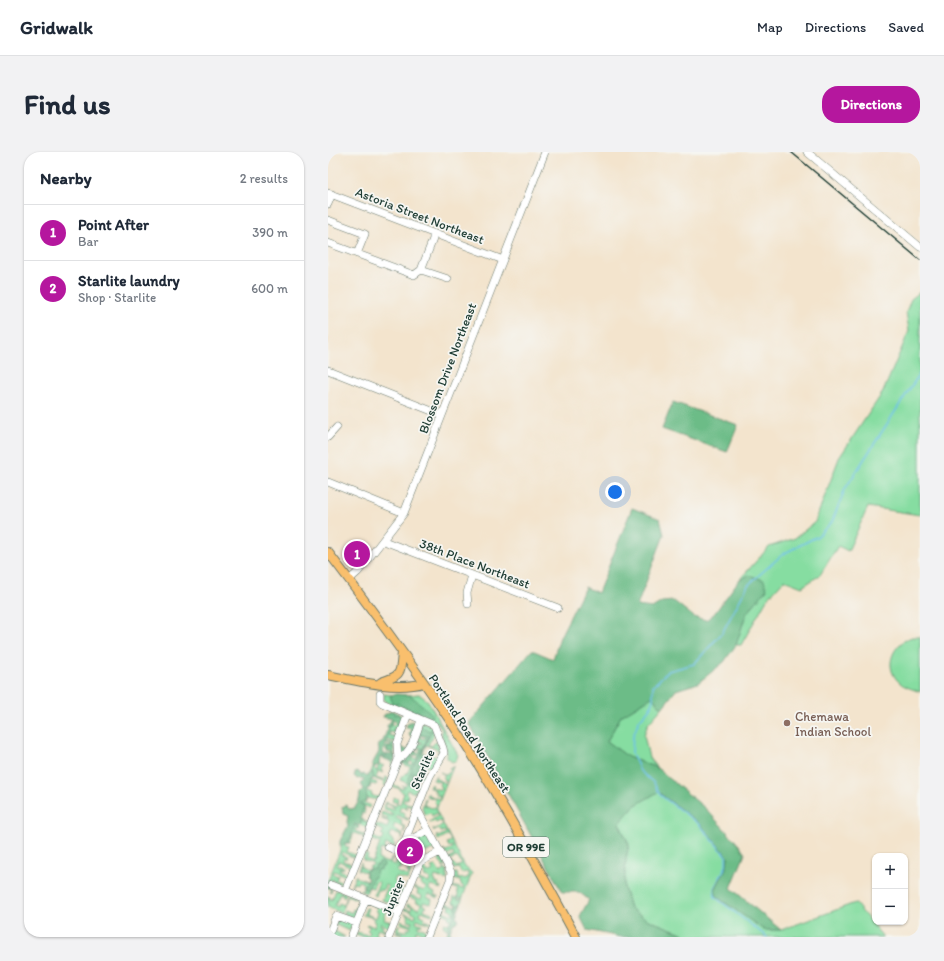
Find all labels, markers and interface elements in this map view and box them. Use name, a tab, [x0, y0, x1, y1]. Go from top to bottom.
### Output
text: Gridwalk	[20, 16, 93, 39]
text: Map	[757, 19, 783, 36]
text: Directions	[805, 19, 866, 36]
text: Saved	[888, 19, 924, 36]
button: Directions	[822, 86, 920, 123]
text: Find us	[24, 87, 111, 121]
text: Nearby	[40, 168, 92, 188]
text: 2 results	[240, 171, 288, 186]
street label: Astoria Street Northeast	[353, 184, 486, 247]
text: Point After	[78, 216, 149, 234]
text: 1	[50, 225, 56, 240]
text: 390 m	[252, 225, 288, 240]
text: Bar	[78, 234, 98, 249]
text: Starlite laundry	[78, 272, 180, 290]
text: 2	[50, 281, 56, 296]
text: 600 m	[251, 281, 288, 296]
text: Shop · Starlite	[78, 290, 156, 305]
street label: Blossom Drive Northeast	[416, 301, 479, 436]
your location	[605, 482, 625, 502]
street label: 38th Place Northeast	[417, 535, 532, 592]
pin: 1	[344, 539, 370, 569]
street label: Portland Road Northeast	[426, 671, 514, 795]
place label: Chemawa Indian School	[795, 709, 871, 739]
marker: Chemawa Indian School	[782, 718, 792, 728]
street label: Starlite	[407, 747, 438, 791]
pin: 2	[397, 836, 423, 866]
road number: OR 99E	[503, 837, 549, 857]
map controls	[872, 853, 908, 925]
button: +	[872, 853, 908, 889]
street label: Jupiter	[379, 874, 408, 918]
button: −	[872, 889, 908, 925]

